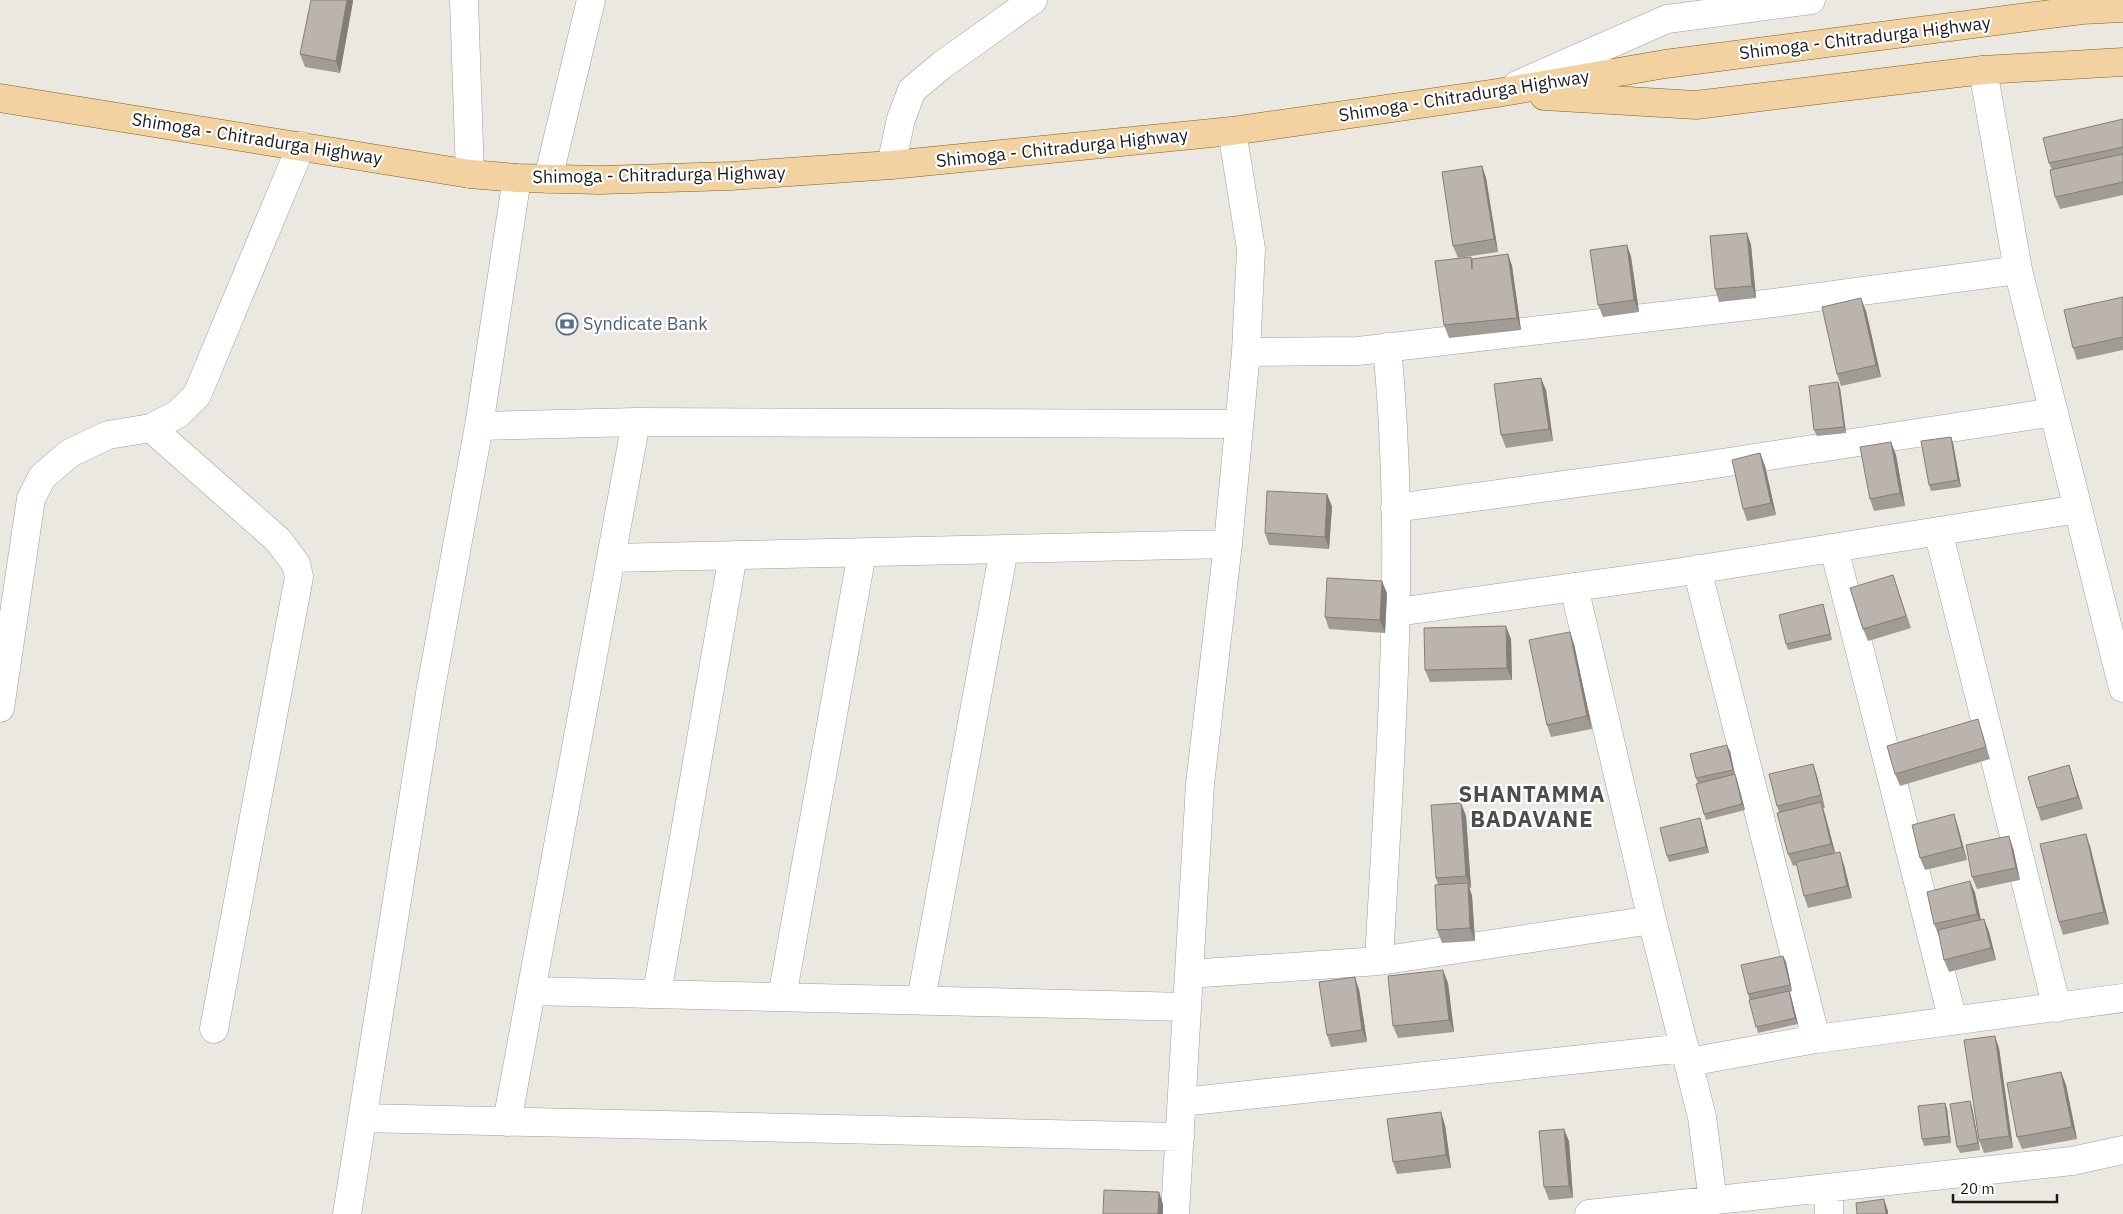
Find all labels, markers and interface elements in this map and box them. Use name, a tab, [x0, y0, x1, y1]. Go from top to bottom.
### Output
street label: Shimoga - Chitradurga Highway	[1738, 11, 1992, 64]
street label: Shimoga - Chitradurga Highway	[1337, 64, 1591, 127]
street label: Shimoga - Chitradurga Highway	[130, 107, 384, 170]
street label: Shimoga - Chitradurga Highway	[935, 123, 1189, 172]
street label: Shimoga - Chitradurga Highway	[532, 161, 786, 188]
bank icon: Syndicate Bank	[555, 312, 579, 336]
place label: Syndicate Bank	[583, 312, 708, 335]
district label: SHANTAMMA BADAVANE	[1458, 779, 1606, 833]
scale bar	[1953, 1172, 2057, 1204]
text: 20 m	[1960, 1179, 1995, 1198]

